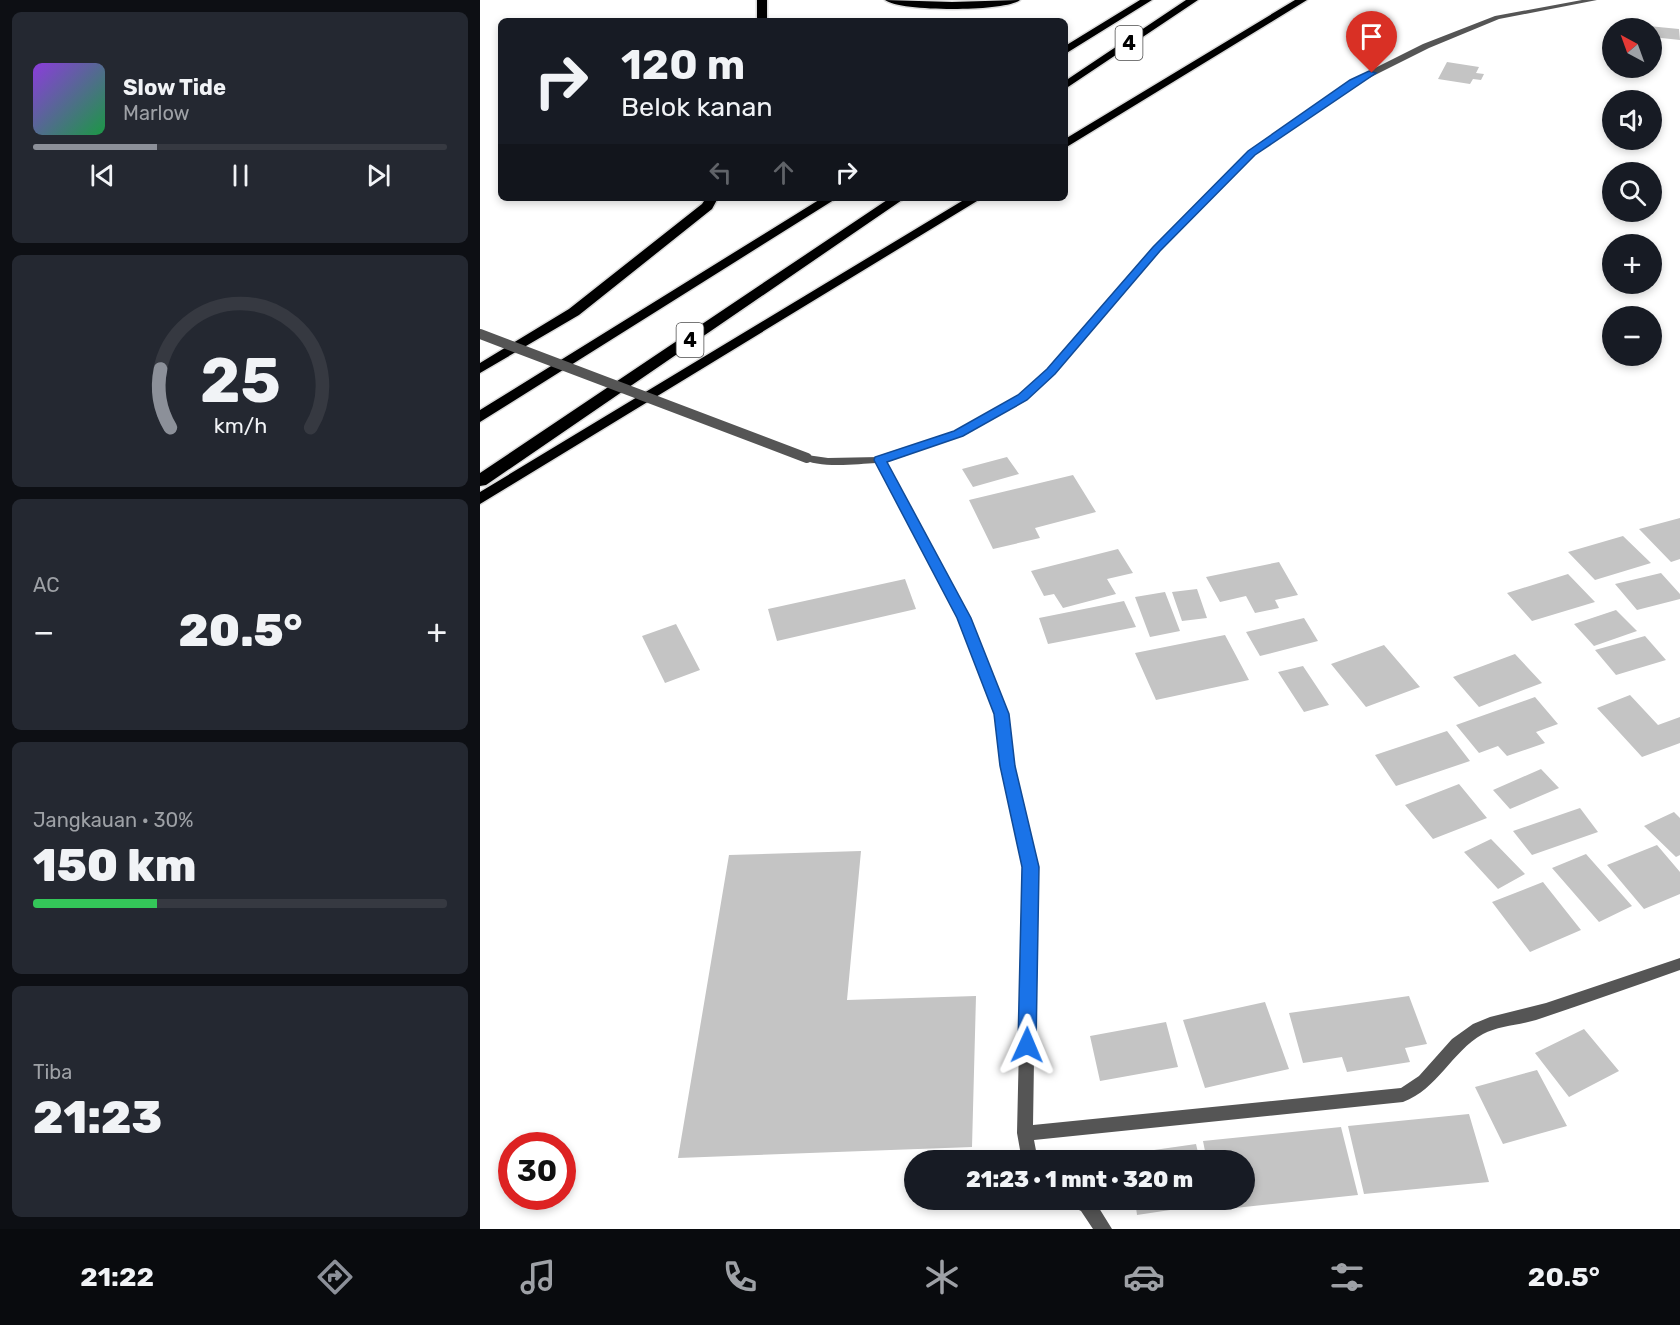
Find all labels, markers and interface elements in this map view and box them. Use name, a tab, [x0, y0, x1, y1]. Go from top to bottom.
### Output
pin	[1346, 11, 1397, 73]
north arrow	[1602, 18, 1662, 78]
map controls	[1602, 18, 1662, 366]
icon: arrive	[1355, 20, 1388, 53]
road number: 4	[1116, 26, 1142, 60]
text: 120 m	[621, 40, 745, 90]
icon: right	[522, 42, 600, 120]
text: Slow Tide	[123, 74, 226, 101]
button: sound	[1602, 90, 1662, 150]
text: Belok kanan	[621, 91, 773, 123]
text: Marlow	[123, 101, 190, 125]
icon: left	[704, 156, 737, 189]
icon: ahead	[767, 156, 800, 189]
icon: right	[830, 156, 863, 189]
icon: previous	[86, 159, 119, 192]
icon: pause	[224, 159, 257, 192]
icon: next	[362, 159, 395, 192]
button: search	[1602, 162, 1662, 222]
button: +	[1602, 234, 1662, 294]
button: −	[1602, 306, 1662, 366]
road number: 4	[676, 323, 704, 357]
text: 25	[200, 344, 280, 418]
text: km/h	[213, 414, 267, 439]
text: AC	[33, 573, 59, 597]
text: 20.5°	[178, 604, 303, 657]
text: −	[33, 612, 54, 651]
text: +	[426, 612, 447, 651]
text: Jangkauan · 30%	[33, 808, 193, 832]
text: 150 km	[33, 839, 197, 892]
position arrow	[995, 1013, 1059, 1077]
text: Tiba	[33, 1060, 72, 1084]
text: 21:23	[33, 1091, 162, 1144]
speed limit sign: 30	[498, 1132, 576, 1210]
text: 21:23 · 1 mnt · 320 m	[966, 1166, 1193, 1193]
icon: directions	[314, 1256, 356, 1298]
icon: music	[517, 1256, 559, 1298]
icon: phone	[719, 1256, 761, 1298]
icon: climate	[921, 1256, 963, 1298]
icon: car	[1123, 1256, 1165, 1298]
icon: filters	[1326, 1256, 1368, 1298]
text: 21:22	[80, 1261, 154, 1293]
text: 20.5°	[1528, 1261, 1600, 1293]

